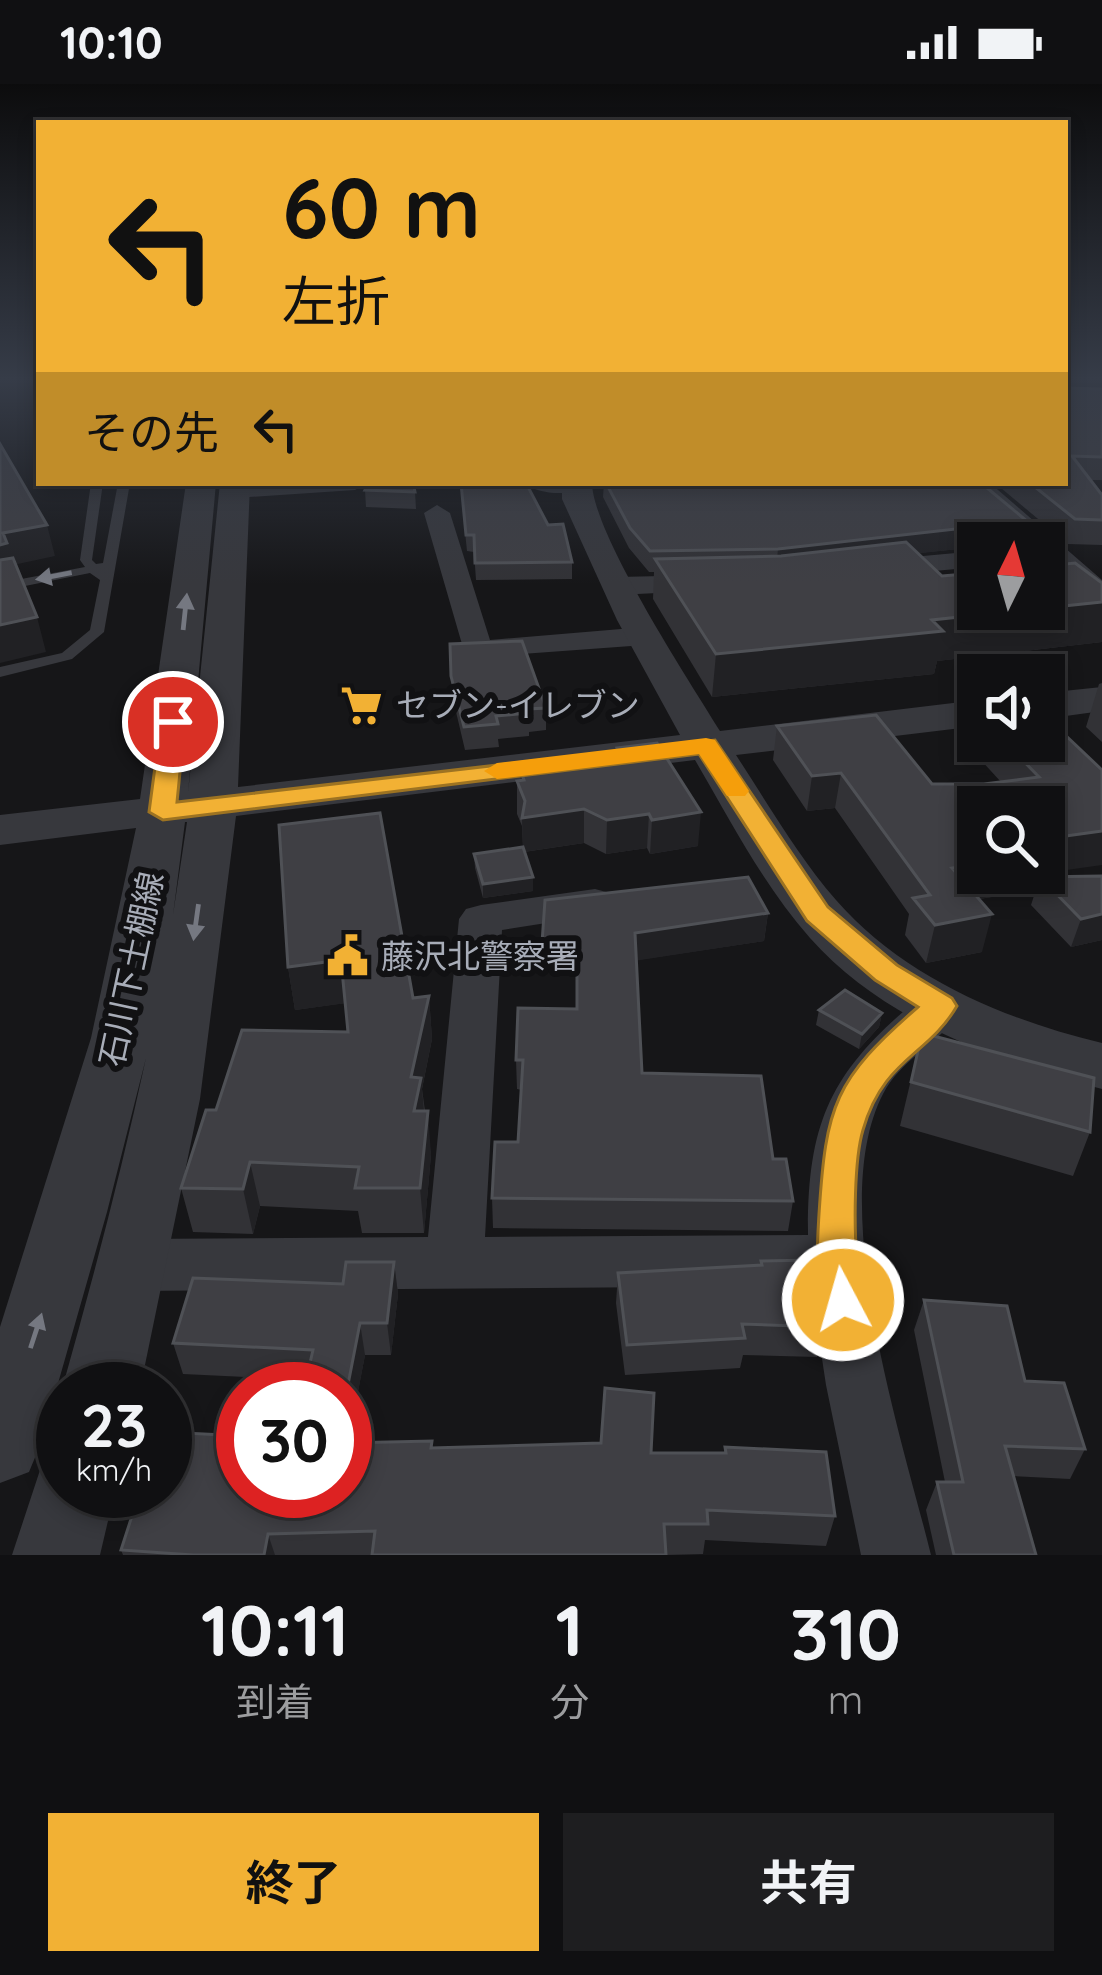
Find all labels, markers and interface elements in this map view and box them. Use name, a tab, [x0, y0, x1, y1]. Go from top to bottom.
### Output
text: 10:10	[60, 14, 163, 70]
text: 60 m	[282, 154, 481, 259]
icon: left	[84, 168, 240, 324]
text: 左折	[282, 267, 390, 335]
icon: left	[243, 396, 309, 462]
text: その先	[84, 404, 219, 460]
north arrow	[957, 522, 1065, 630]
map controls	[957, 522, 1065, 894]
one-way arrow	[35, 567, 72, 586]
one-way arrow	[175, 593, 194, 630]
button: sound	[957, 654, 1065, 762]
pin	[122, 671, 224, 773]
supermarket icon: セブン-イレブン	[339, 682, 385, 728]
place label: セブン-イレブン	[396, 684, 640, 725]
icon: arrive	[140, 689, 206, 755]
button: search	[957, 786, 1065, 894]
street label: 石川下土棚線	[90, 868, 171, 1070]
one-way arrow	[186, 904, 205, 941]
public building icon: 藤沢北警察署	[324, 933, 370, 979]
place label: 藤沢北警察署	[381, 935, 579, 976]
position arrow	[780, 1237, 906, 1363]
one-way arrow	[28, 1312, 47, 1349]
speed limit sign: 30	[216, 1362, 372, 1518]
text: 23	[81, 1387, 147, 1462]
text: km/h	[76, 1451, 152, 1489]
text: 10:11	[201, 1584, 349, 1674]
text: 1	[555, 1584, 584, 1674]
text: 310	[790, 1588, 901, 1678]
text: m	[828, 1675, 863, 1724]
text: 到着	[236, 1677, 314, 1726]
text: 分	[550, 1677, 589, 1726]
button: 終了	[48, 1813, 539, 1951]
button: 共有	[563, 1813, 1054, 1951]

